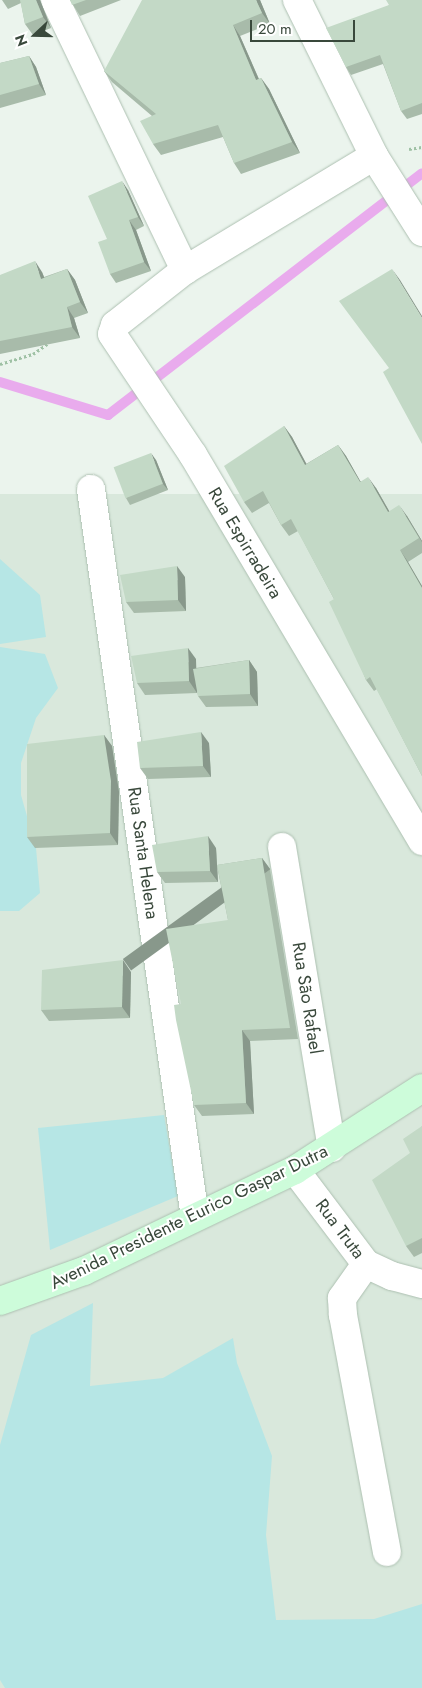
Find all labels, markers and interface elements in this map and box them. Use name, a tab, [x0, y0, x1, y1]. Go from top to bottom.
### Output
north arrow	[10, 10, 60, 60]
scale bar	[252, 10, 357, 42]
text: 20 m	[258, 18, 292, 40]
text: N	[10, 32, 32, 49]
street label: Rua Espirradeira	[203, 484, 287, 602]
street label: Rua Santa Helena	[123, 785, 163, 921]
street label: Rua São Rafael	[287, 940, 327, 1056]
street label: Avenida Presidente Eurico Gaspar Dutra	[47, 1140, 331, 1294]
street label: Rua Truta	[311, 1195, 369, 1263]

